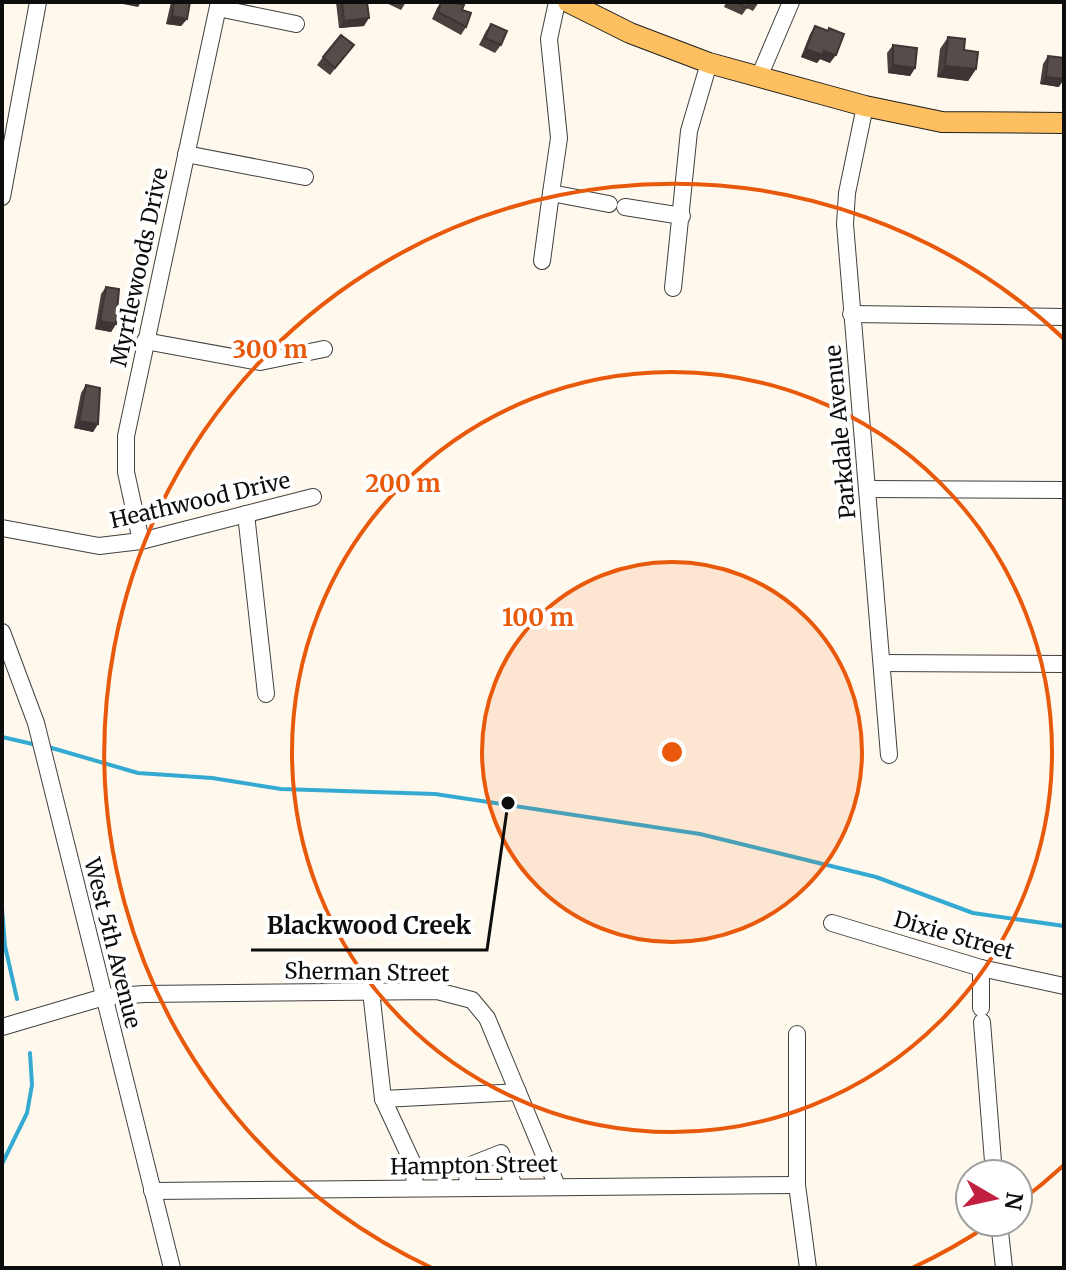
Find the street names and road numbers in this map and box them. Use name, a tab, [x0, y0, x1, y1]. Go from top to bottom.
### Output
street label: Myrtlewoods Drive	[104, 165, 174, 369]
street label: Parkdale Avenue	[818, 344, 862, 520]
street label: Heathwood Drive	[107, 466, 293, 534]
street label: West 5th Avenue	[78, 854, 148, 1031]
street label: Dixie Street	[891, 905, 1018, 966]
street label: Sherman Street	[284, 957, 450, 987]
street label: Hampton Street	[390, 1150, 559, 1180]

